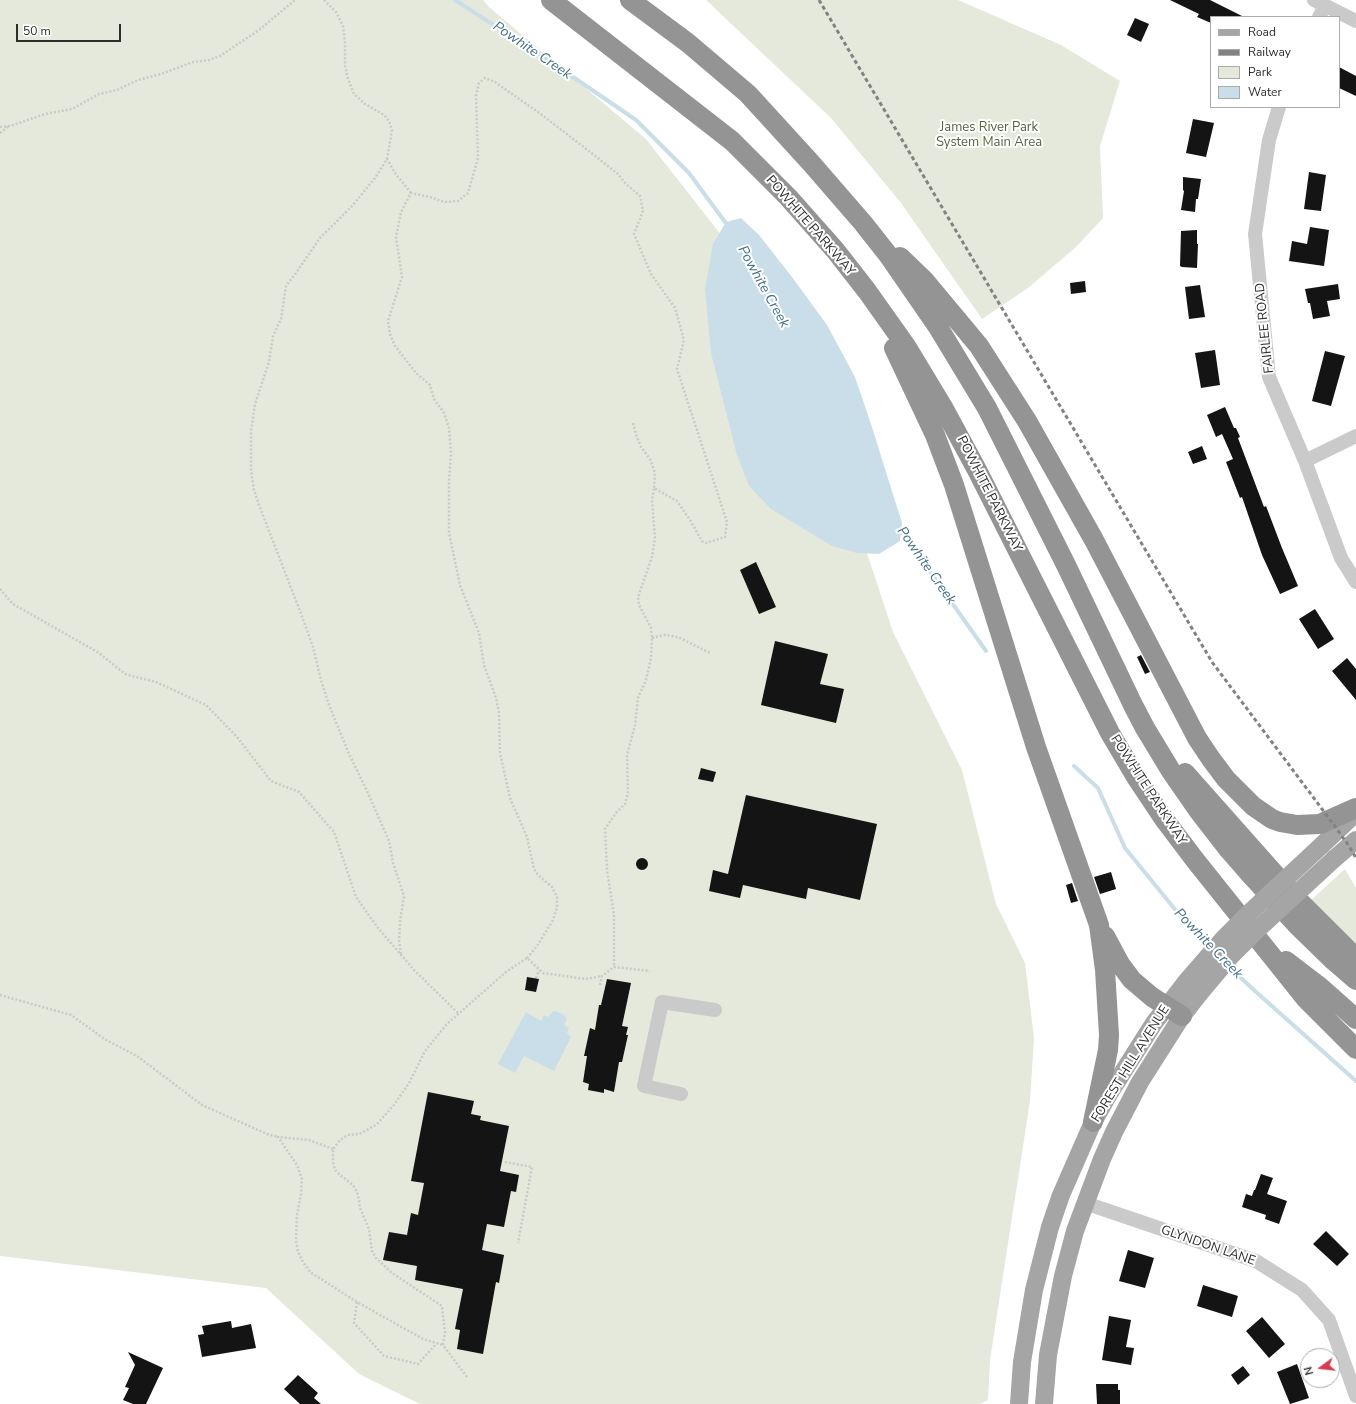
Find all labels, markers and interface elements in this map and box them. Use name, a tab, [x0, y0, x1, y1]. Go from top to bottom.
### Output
scale bar	[18, 16, 123, 42]
legend	[1210, 16, 1340, 108]
water label: Powhite Creek	[489, 19, 575, 83]
text: 50 m	[23, 23, 51, 39]
text: Road	[1248, 24, 1276, 40]
text: Railway	[1248, 44, 1291, 60]
text: Park	[1248, 64, 1272, 80]
text: Water	[1248, 84, 1282, 100]
park label: James River Park System Main Area	[936, 120, 1042, 151]
street label: POWHITE PARKWAY	[762, 173, 858, 279]
water label: Powhite Creek	[734, 243, 792, 331]
street label: FAIRLEE ROAD	[1252, 282, 1278, 374]
street label: POWHITE PARKWAY	[953, 434, 1025, 554]
water label: Powhite Creek	[893, 524, 959, 608]
street label: POWHITE PARKWAY	[1107, 732, 1189, 848]
water label: Powhite Creek	[1170, 905, 1246, 983]
street label: FOREST HILL AVENUE	[1089, 1003, 1173, 1125]
street label: GLYNDON LANE	[1159, 1223, 1257, 1269]
north arrow	[1300, 1348, 1340, 1388]
text: N	[1301, 1365, 1317, 1377]

